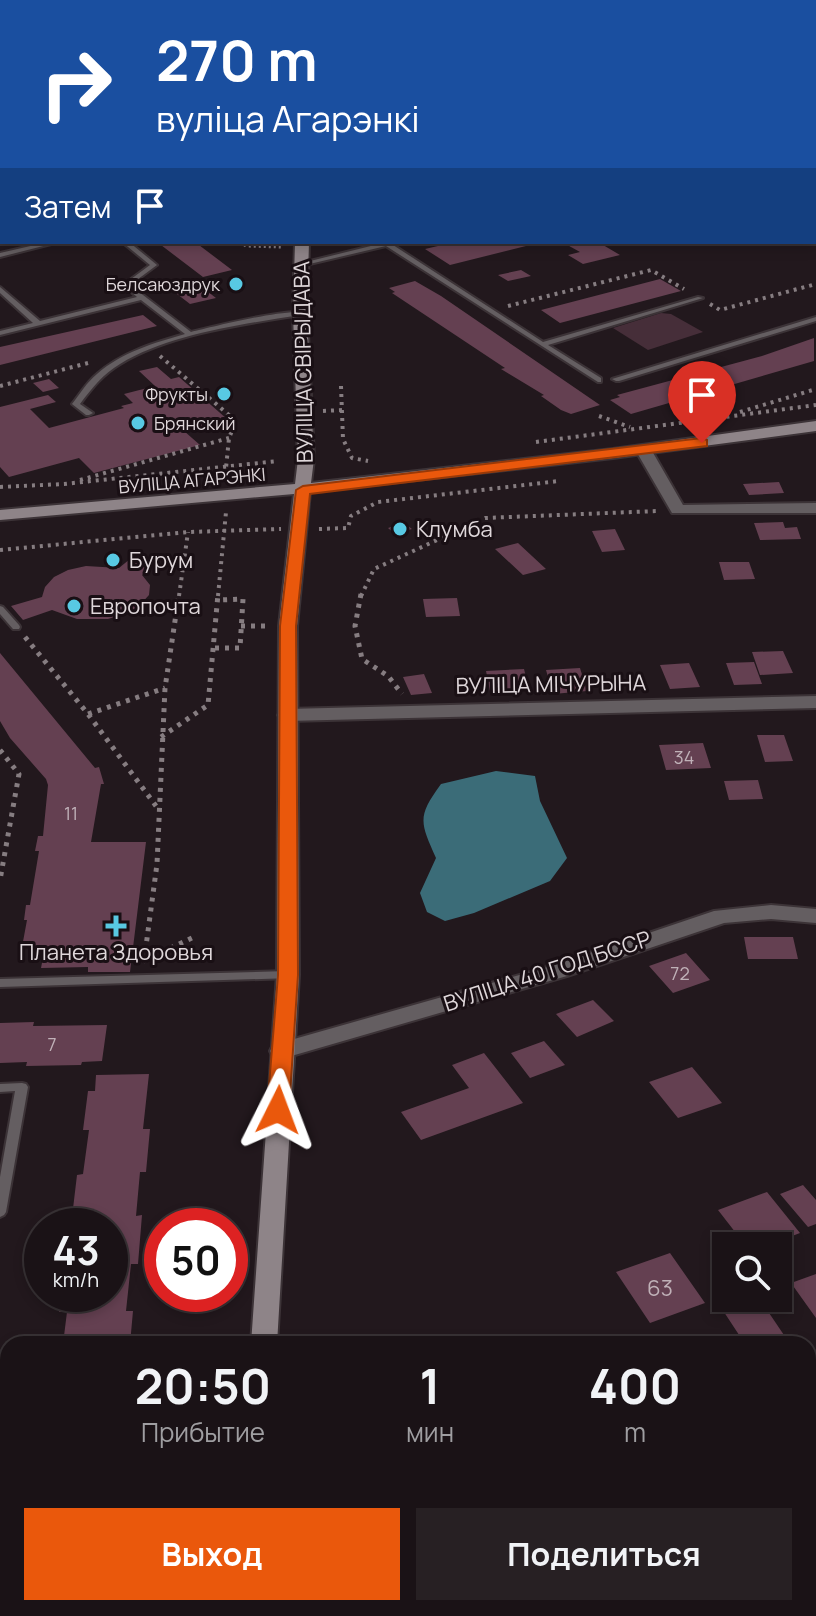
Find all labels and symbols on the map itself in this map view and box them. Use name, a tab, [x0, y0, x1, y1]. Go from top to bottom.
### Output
street label: ВУЛІЦА СВІРЫДАВА	[286, 261, 320, 463]
place label: Белсаюздрук	[106, 272, 221, 296]
marker: Белсаюздрук	[227, 275, 245, 293]
pin	[668, 361, 736, 443]
place label: Фрукты	[145, 382, 208, 406]
marker: Фрукты	[215, 385, 233, 403]
place label: Брянский	[154, 411, 236, 435]
marker: Брянский	[129, 414, 147, 432]
street label: ВУЛІЦА АГАРЭНКІ	[117, 462, 267, 498]
place label: Клумба	[416, 514, 493, 544]
marker: Клумба	[391, 520, 409, 538]
place label: Бурум	[129, 545, 193, 575]
marker: Бурум	[104, 551, 122, 569]
place label: Европочта	[90, 591, 201, 621]
marker: Европочта	[65, 597, 83, 615]
street label: ВУЛІЦА МІЧУРЫНА	[455, 667, 647, 701]
house number: 34	[674, 745, 694, 769]
house number: 11	[64, 801, 78, 825]
marker: Планета Здоровья	[107, 917, 125, 935]
street label: ВУЛІЦА 40 ГОД БССР	[440, 923, 654, 1019]
place label: Планета Здоровья	[19, 937, 213, 967]
house number: 72	[670, 961, 690, 985]
house number: 7	[47, 1032, 57, 1056]
position arrow	[236, 1068, 320, 1152]
speed limit sign: 50	[144, 1208, 248, 1312]
house number: 63	[647, 1273, 673, 1303]

